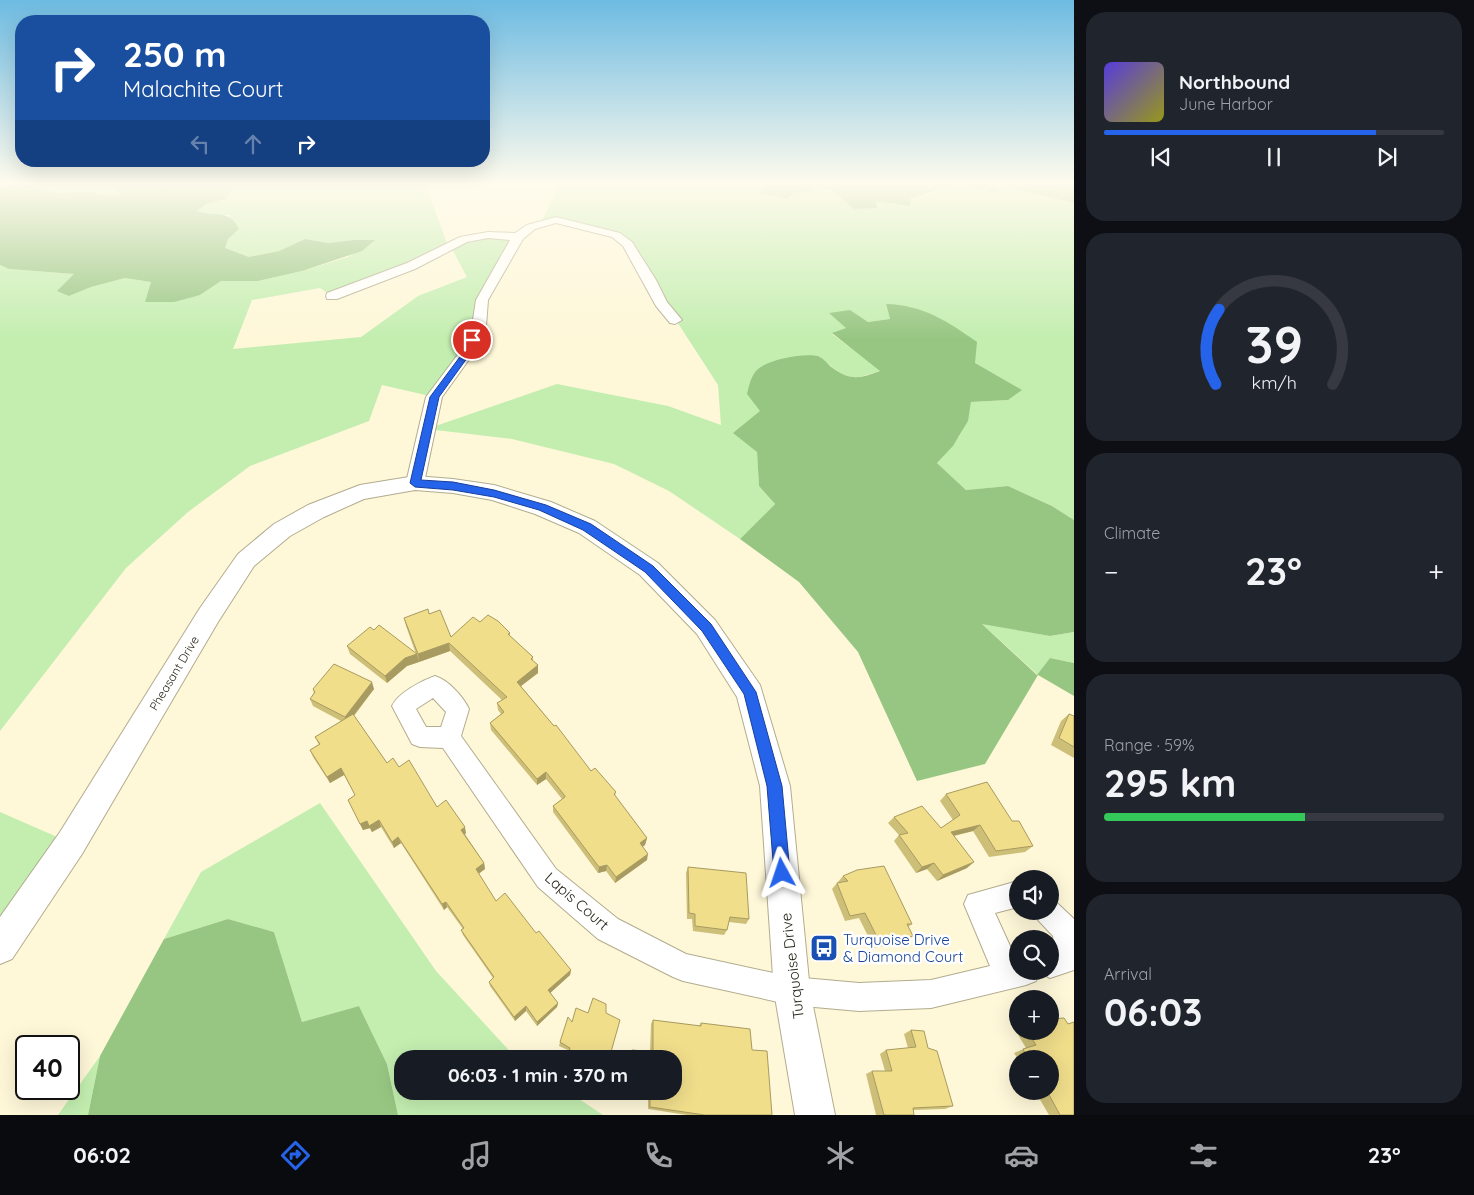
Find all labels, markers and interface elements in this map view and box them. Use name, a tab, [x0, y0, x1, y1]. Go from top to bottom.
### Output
text: 250 m	[123, 32, 227, 76]
icon: right	[40, 35, 105, 100]
text: Northbound	[1179, 70, 1290, 94]
text: Malachite Court	[123, 75, 283, 103]
text: June Harbor	[1179, 94, 1273, 114]
icon: left	[186, 130, 214, 158]
icon: ahead	[239, 130, 267, 158]
icon: right	[292, 130, 320, 158]
icon: previous	[1147, 143, 1175, 171]
icon: pause	[1260, 143, 1288, 171]
icon: next	[1373, 143, 1401, 171]
text: 39	[1245, 311, 1303, 376]
pin	[451, 319, 493, 361]
icon: arrive	[458, 326, 486, 354]
text: km/h	[1251, 371, 1297, 393]
text: Climate	[1104, 523, 1160, 543]
text: 23°	[1245, 547, 1302, 595]
text: −	[1104, 554, 1119, 589]
text: +	[1428, 554, 1444, 589]
street label: Pheasant Drive	[146, 633, 202, 713]
text: Range · 59%	[1104, 735, 1194, 755]
text: 295 km	[1104, 759, 1236, 807]
position arrow	[755, 846, 807, 898]
street label: Lapis Court	[541, 868, 613, 934]
map controls	[1009, 870, 1059, 1100]
button: sound	[1009, 870, 1059, 920]
street label: Turquoise Drive	[776, 912, 808, 1020]
place label: Turquoise Drive & Diamond Court	[843, 930, 963, 966]
button: search	[1009, 930, 1059, 980]
bus stop icon: Turquoise Drive & Diamond Court	[809, 933, 839, 963]
text: Arrival	[1104, 964, 1152, 984]
text: 06:03	[1104, 988, 1202, 1036]
button: +	[1009, 990, 1059, 1040]
speed limit sign: 40	[15, 1035, 80, 1100]
button: −	[1009, 1050, 1059, 1100]
text: 06:03 · 1 min · 370 m	[448, 1063, 628, 1087]
icon: directions	[278, 1138, 313, 1173]
icon: music	[459, 1138, 494, 1173]
icon: phone	[641, 1138, 676, 1173]
icon: climate	[823, 1138, 858, 1173]
icon: car	[1004, 1138, 1039, 1173]
icon: filters	[1186, 1138, 1221, 1173]
text: 06:02	[73, 1141, 131, 1169]
text: 23°	[1368, 1141, 1401, 1169]

